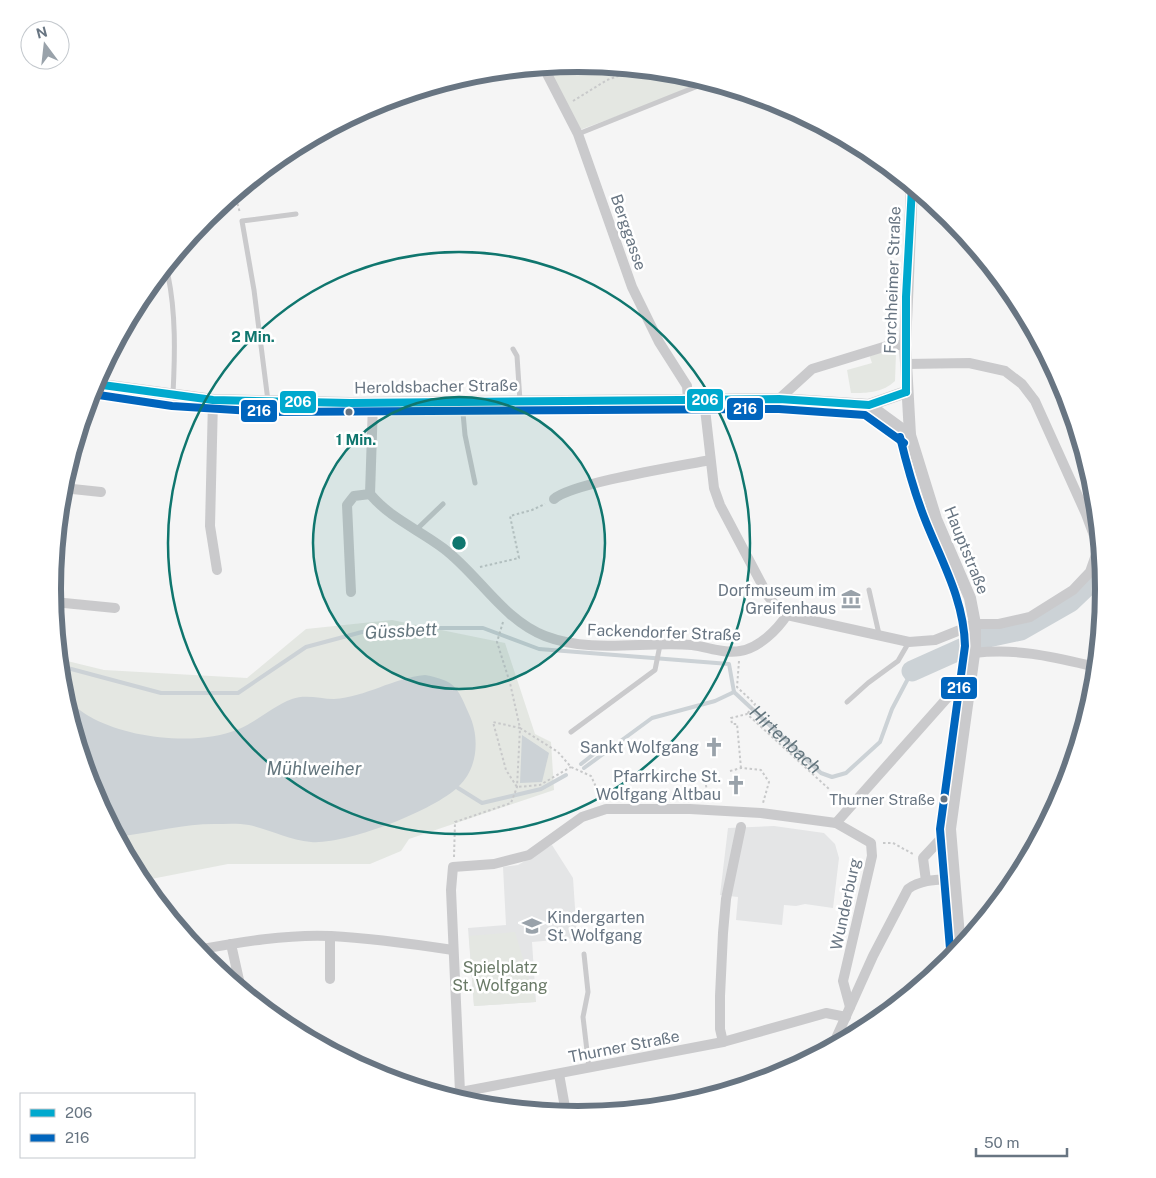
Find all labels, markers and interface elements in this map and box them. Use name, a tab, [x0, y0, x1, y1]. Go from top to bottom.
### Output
north arrow	[20, 20, 70, 70]
text: N	[34, 23, 49, 42]
street label: Berggasse	[607, 192, 650, 273]
street label: Forchheimer Straße	[880, 206, 905, 354]
text: 2 Min.	[231, 328, 275, 345]
street label: Heroldsbacher Straße	[354, 376, 518, 397]
line badge: 206	[686, 388, 724, 412]
line badge: 206	[279, 390, 317, 414]
text: 206	[691, 392, 719, 408]
text: 206	[284, 394, 312, 410]
line badge: 216	[726, 397, 764, 421]
line badge: 216	[240, 399, 278, 423]
text: 216	[733, 401, 757, 417]
text: 216	[247, 403, 271, 419]
unlabelled marker	[344, 407, 354, 417]
text: 1 Min.	[336, 431, 376, 448]
street label: Hauptstraße	[940, 503, 993, 597]
centre of rings	[450, 534, 468, 552]
place label: Dorfmuseum im Greifenhaus	[718, 581, 836, 618]
museum icon: Dorfmuseum im Greifenhaus	[840, 588, 862, 610]
water label: Güssbett	[364, 618, 438, 643]
street label: Fackendorfer Straße	[587, 620, 741, 645]
line badge: 216	[940, 676, 978, 700]
text: 216	[947, 680, 971, 696]
water label: Hirtenbach	[745, 701, 826, 778]
church icon: Sankt Wolfgang	[703, 736, 725, 758]
place label: Sankt Wolfgang	[580, 738, 699, 757]
water label: Mühlweiher	[267, 758, 362, 779]
place label: Pfarrkirche St. Wolfgang Altbau	[596, 767, 721, 804]
church icon: Pfarrkirche St. Wolfgang Altbau	[725, 774, 747, 796]
place label: Thurner Straße	[829, 791, 935, 808]
marker: Thurner Straße	[939, 794, 949, 804]
street label: Wunderburg	[826, 856, 865, 952]
place label: Kindergarten St. Wolfgang	[547, 908, 645, 945]
school or university icon: Kindergarten St. Wolfgang	[521, 915, 543, 937]
park label: Spielplatz St. Wolfgang	[452, 958, 548, 995]
street label: Thurner Straße	[567, 1026, 681, 1067]
legend	[20, 1093, 195, 1158]
text: 206	[65, 1104, 92, 1121]
scale bar	[976, 1126, 1067, 1158]
text: 216	[65, 1129, 89, 1146]
text: 50 m	[984, 1134, 1019, 1151]

